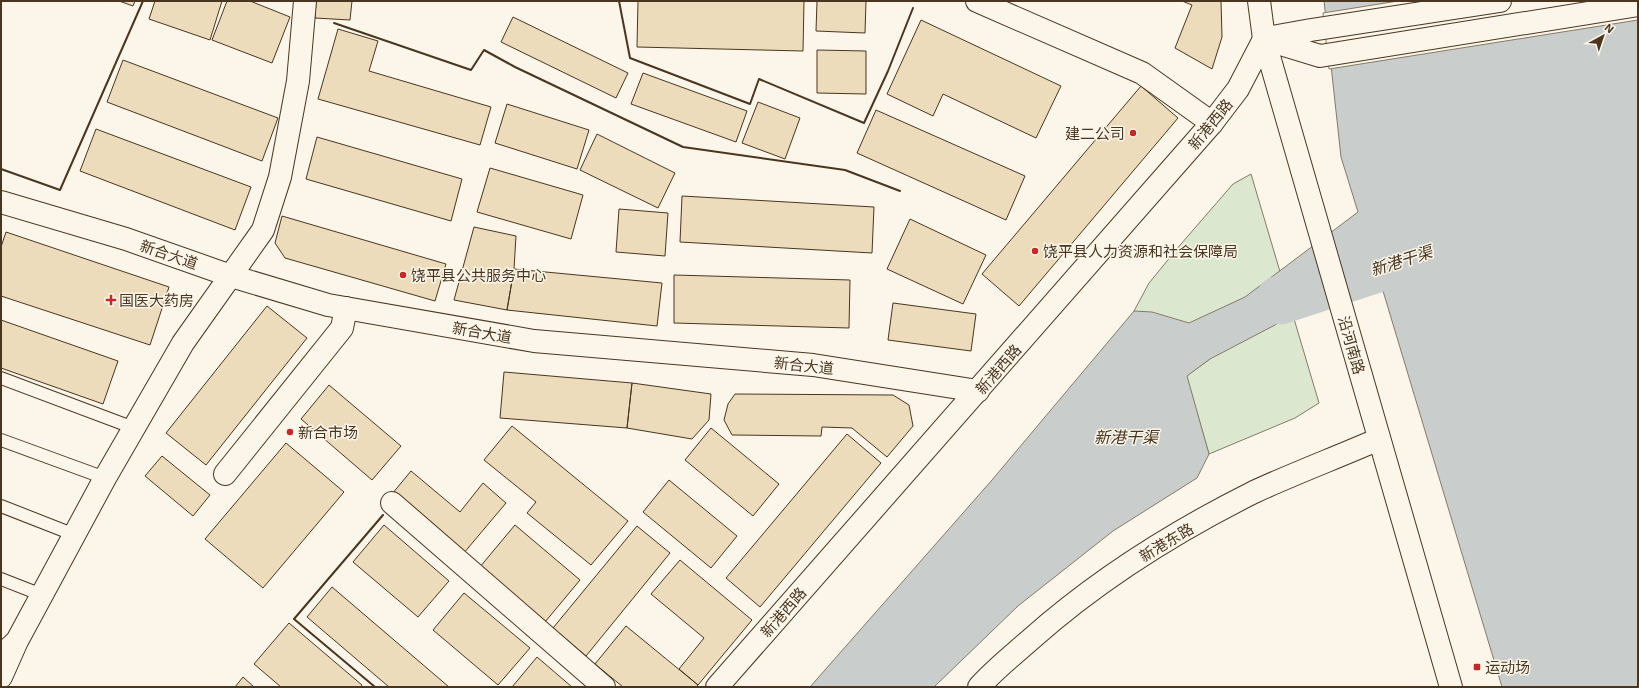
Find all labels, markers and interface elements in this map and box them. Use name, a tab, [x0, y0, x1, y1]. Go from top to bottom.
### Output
north arrow	[1583, 16, 1623, 56]
text: N	[1603, 20, 1617, 36]
street label: 新港西路	[1184, 95, 1236, 153]
place label: 建二公司	[1065, 124, 1125, 142]
marker: 建二公司	[1128, 128, 1138, 138]
street label: 新合大道	[138, 236, 200, 272]
water label: 新港干渠	[1368, 240, 1436, 279]
place label: 饶平县人力资源和社会保障局	[1043, 242, 1238, 260]
marker: 饶平县人力资源和社会保障局	[1030, 246, 1040, 256]
place label: 饶平县公共服务中心	[411, 266, 546, 284]
marker: 饶平县公共服务中心	[398, 270, 408, 280]
place label: 国医大药房	[119, 291, 194, 309]
marker: 国医大药房	[106, 295, 116, 305]
street label: 沿河南路	[1335, 314, 1369, 376]
street label: 新合大道	[451, 318, 513, 346]
street label: 新港西路	[972, 340, 1024, 398]
street label: 新合大道	[773, 353, 835, 377]
place label: 新合市场	[298, 423, 358, 441]
marker: 新合市场	[285, 427, 295, 437]
water label: 新港干渠	[1094, 427, 1160, 446]
street label: 新港东路	[1136, 519, 1196, 565]
street label: 新港西路	[757, 583, 809, 641]
place label: 运动场	[1485, 658, 1530, 676]
marker: 运动场	[1472, 662, 1482, 672]

